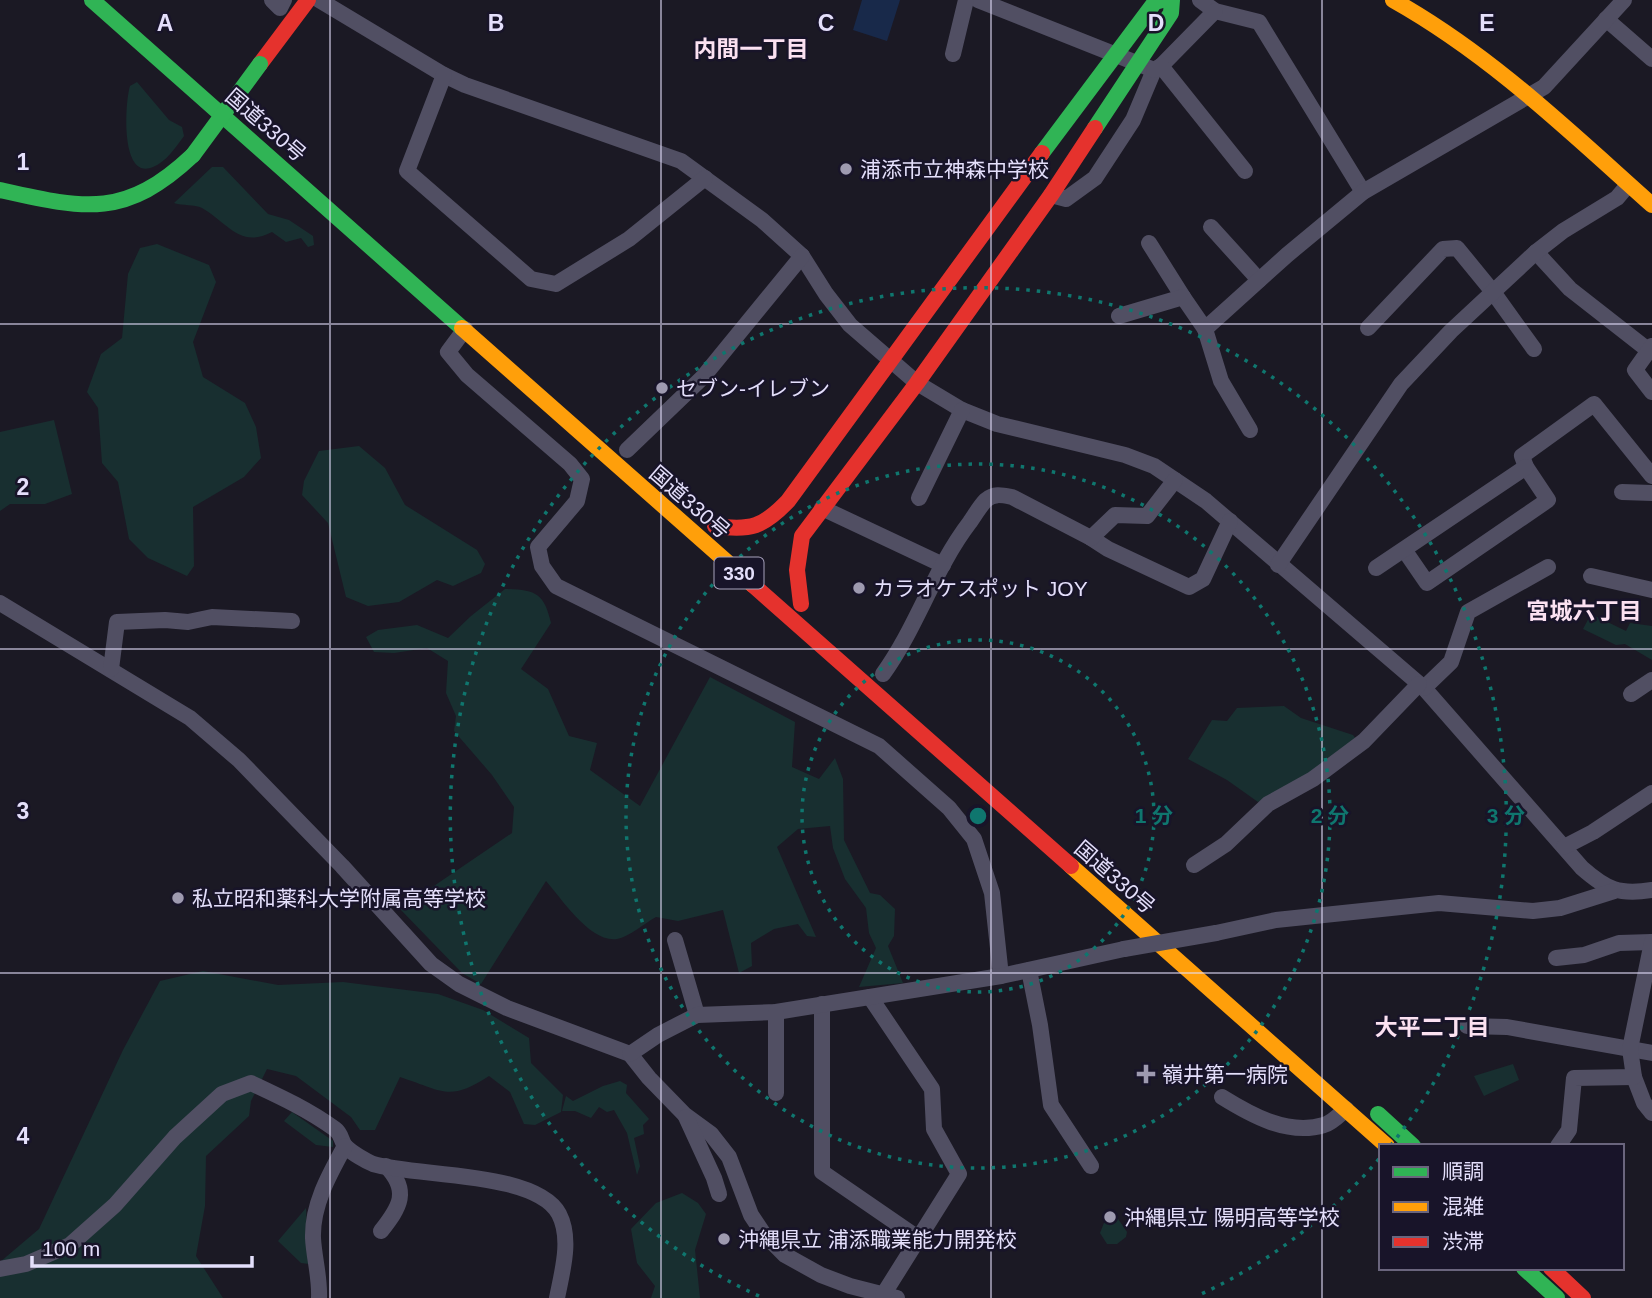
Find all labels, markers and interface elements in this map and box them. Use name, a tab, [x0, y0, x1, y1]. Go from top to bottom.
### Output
text: A	[157, 10, 173, 36]
text: B	[488, 10, 504, 36]
text: C	[818, 10, 834, 36]
text: D	[1148, 10, 1164, 36]
text: E	[1479, 10, 1495, 36]
district label: 内間一丁目	[694, 36, 809, 62]
street label: 国道330号	[221, 84, 311, 166]
text: 1	[17, 149, 30, 175]
place label: 浦添市立神森中学校	[860, 158, 1049, 181]
marker: 浦添市立神森中学校	[838, 161, 854, 177]
place label: セブン-イレブン	[676, 377, 830, 400]
marker: セブン-イレブン	[654, 380, 670, 396]
street label: 国道330号	[645, 461, 735, 543]
text: 2	[17, 474, 29, 500]
road number: 330	[714, 558, 764, 588]
place label: カラオケスポット JOY	[873, 577, 1088, 600]
marker: カラオケスポット JOY	[851, 580, 867, 596]
district label: 宮城六丁目	[1527, 598, 1642, 624]
text: 3	[17, 798, 29, 824]
centre of rings	[966, 804, 990, 828]
text: 1 分	[1135, 804, 1173, 827]
text: 2 分	[1311, 804, 1349, 827]
text: 3 分	[1487, 804, 1525, 827]
street label: 国道330号	[1070, 836, 1160, 918]
place label: 私立昭和薬科大学附属高等学校	[192, 887, 486, 910]
marker: 私立昭和薬科大学附属高等学校	[170, 890, 186, 906]
district label: 大平二丁目	[1375, 1014, 1490, 1040]
place label: 嶺井第一病院	[1162, 1063, 1288, 1086]
marker: 嶺井第一病院	[1136, 1064, 1156, 1084]
text: 4	[17, 1123, 30, 1149]
legend	[1379, 1144, 1624, 1270]
text: 順調	[1442, 1160, 1484, 1183]
text: 混雑	[1442, 1195, 1484, 1218]
place label: 沖縄県立 陽明高等学校	[1124, 1206, 1340, 1229]
marker: 沖縄県立 陽明高等学校	[1102, 1209, 1118, 1225]
scale bar	[32, 1224, 252, 1268]
place label: 沖縄県立 浦添職業能力開発校	[738, 1228, 1017, 1251]
text: 渋滞	[1442, 1230, 1484, 1253]
marker: 沖縄県立 浦添職業能力開発校	[716, 1231, 732, 1247]
text: 100 m	[42, 1237, 100, 1260]

